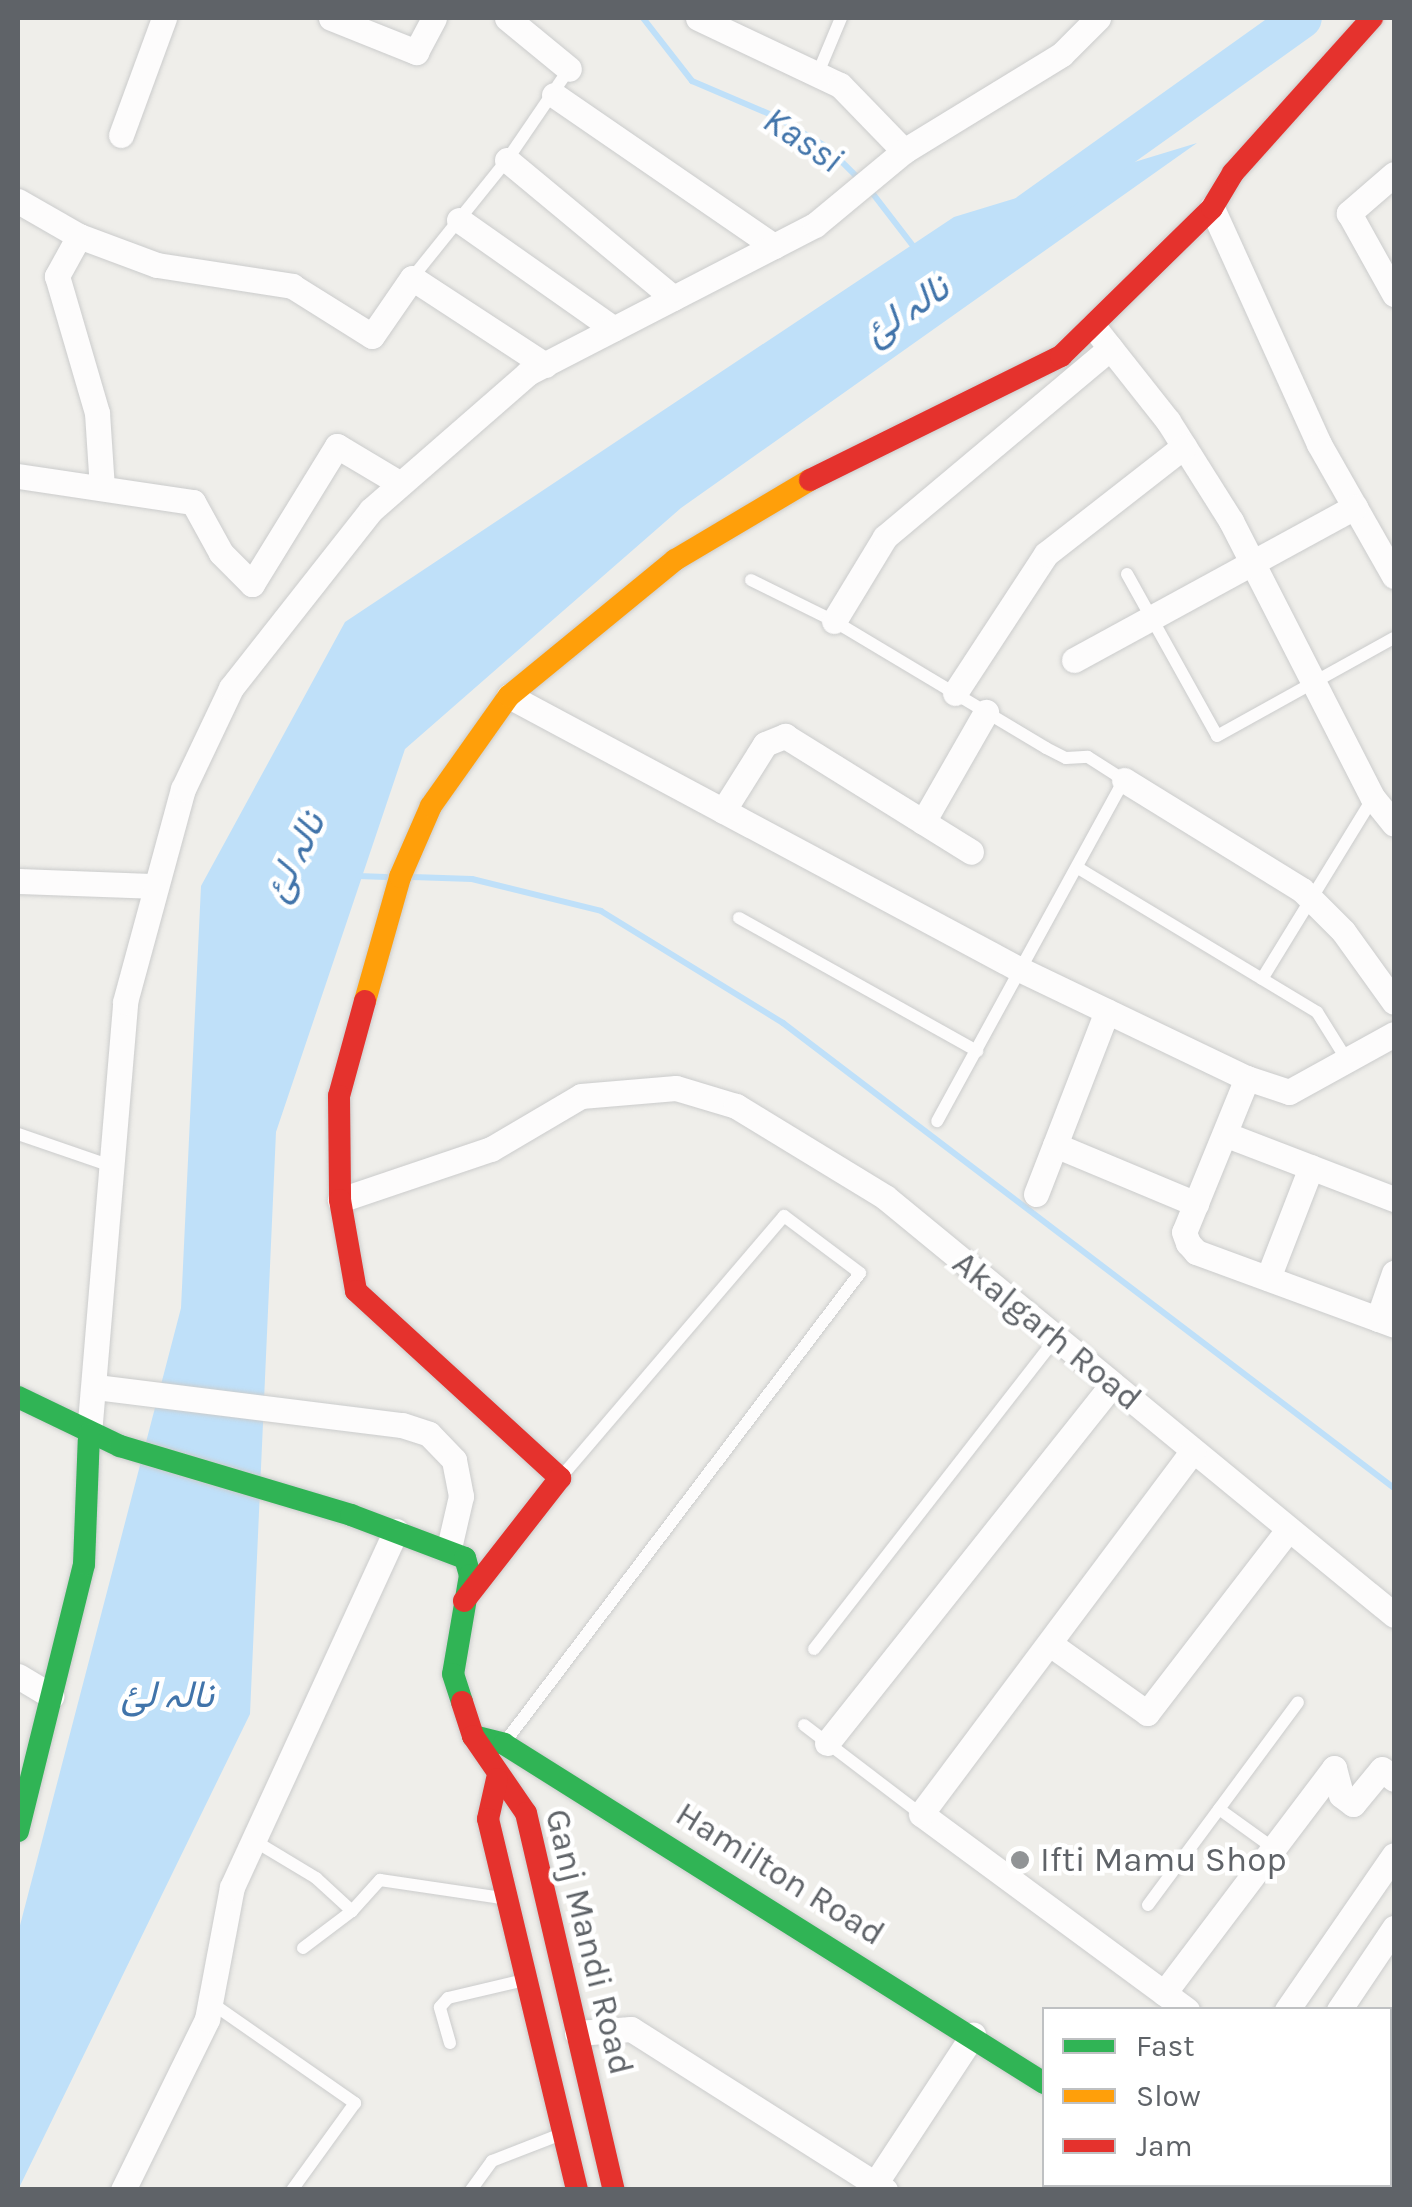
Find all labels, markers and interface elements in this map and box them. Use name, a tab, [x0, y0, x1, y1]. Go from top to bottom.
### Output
water label: Kassi	[755, 97, 851, 183]
water label: نالہ لئ	[855, 265, 957, 355]
water label: نالہ لئ	[253, 805, 335, 909]
street label: Akalgarh Road	[944, 1242, 1150, 1420]
water label: نالہ لئ	[120, 1672, 214, 1718]
street label: Hamilton Road	[668, 1793, 892, 1955]
street label: Ganj Mandi Road	[536, 1805, 642, 2079]
place label: Ifti Mamu Shop	[1040, 1839, 1287, 1881]
marker: Ifti Mamu Shop	[1009, 1849, 1031, 1871]
legend	[1042, 2007, 1392, 2187]
text: Fast	[1136, 2028, 1195, 2064]
text: Slow	[1136, 2078, 1201, 2114]
text: Jam	[1136, 2128, 1193, 2164]

